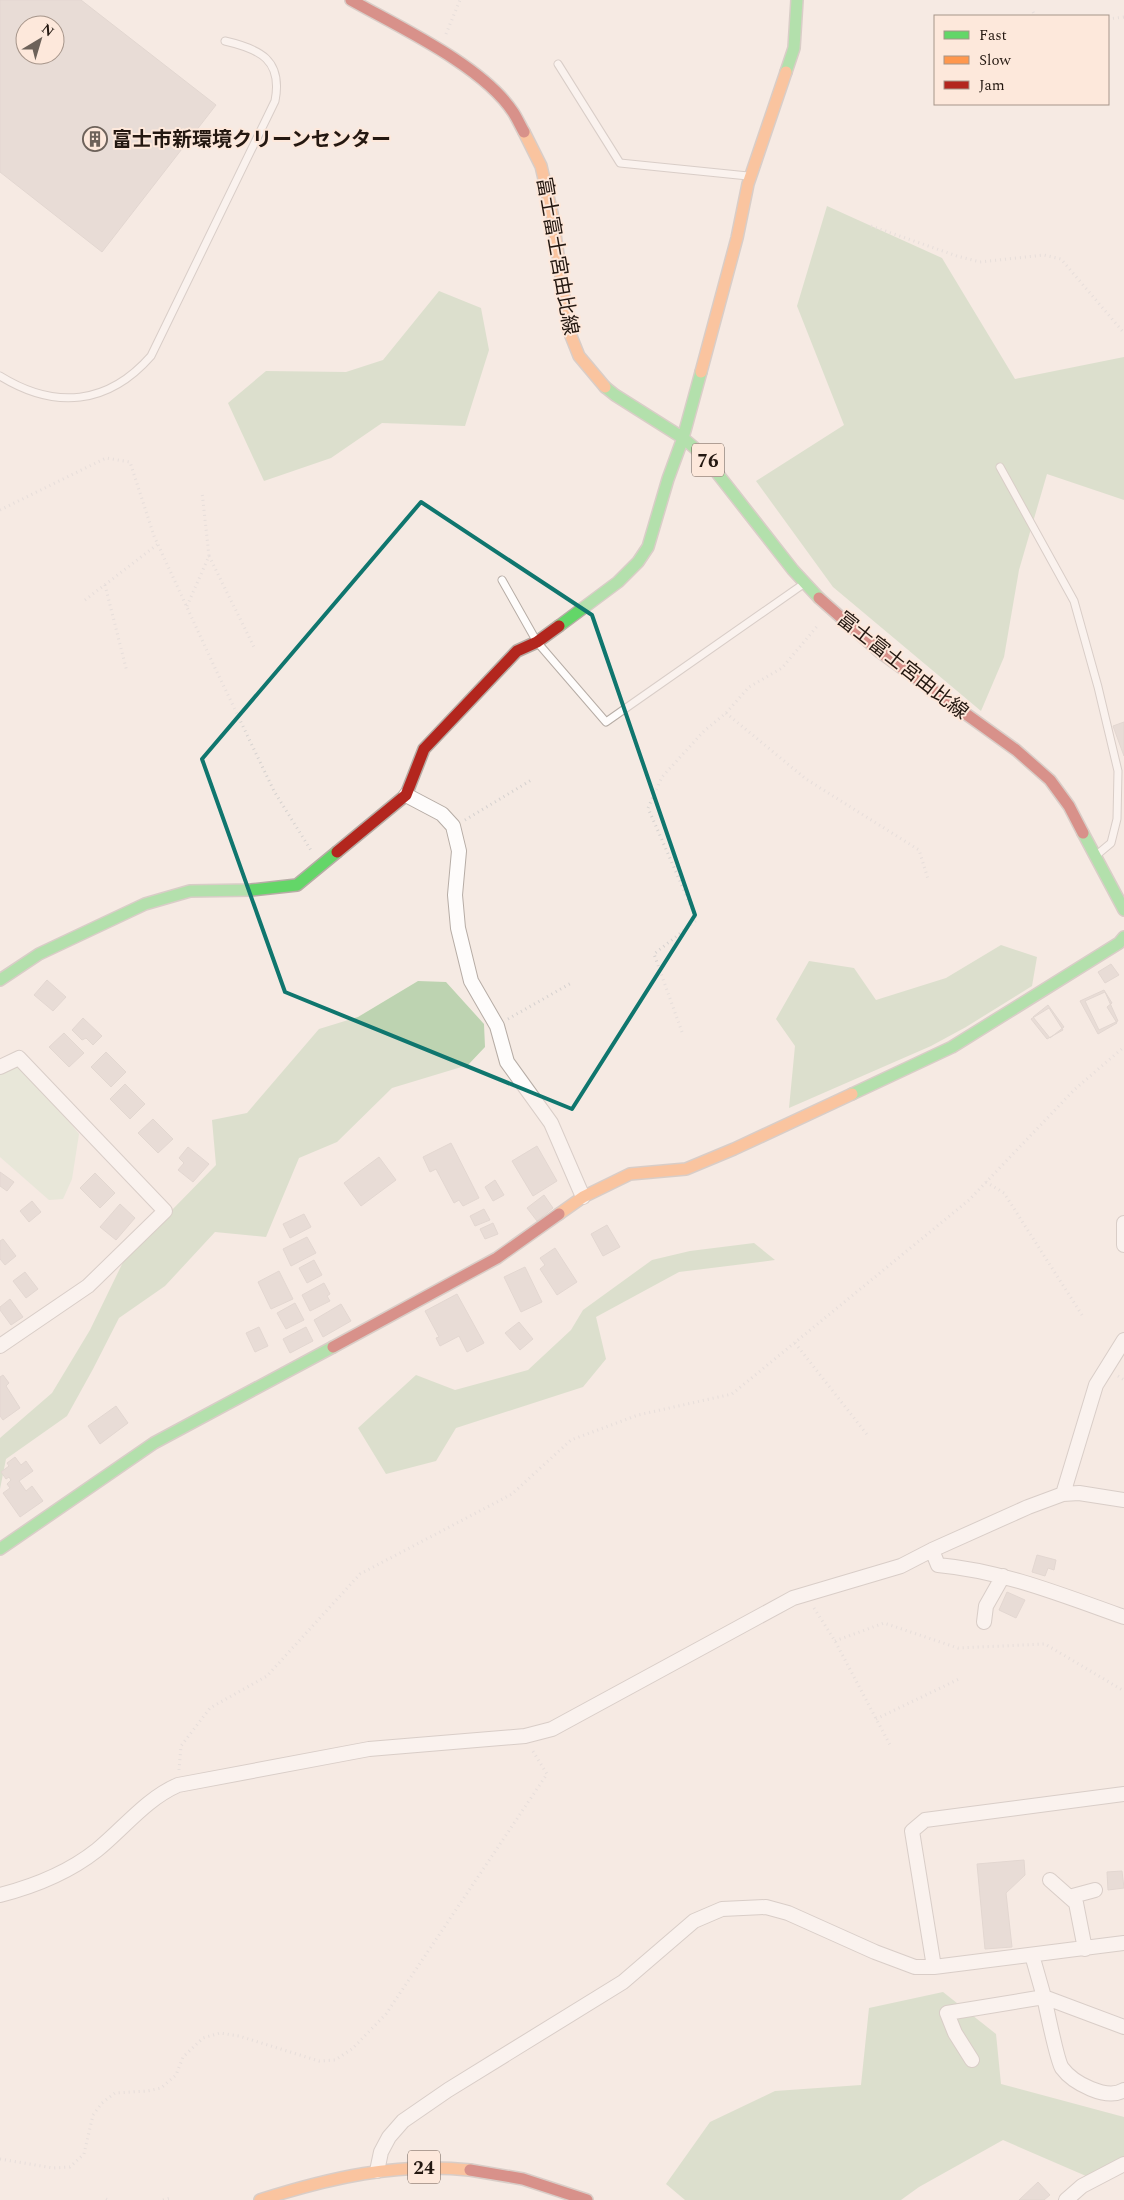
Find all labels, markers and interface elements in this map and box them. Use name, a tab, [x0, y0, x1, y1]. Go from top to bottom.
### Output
north arrow	[15, 15, 65, 65]
legend	[934, 15, 1109, 105]
text: N	[37, 18, 59, 42]
text: Fast	[979, 24, 1007, 47]
text: Slow	[979, 49, 1011, 72]
text: Jam	[979, 74, 1005, 97]
place label: 富士市新環境クリーンセンター	[112, 125, 391, 155]
building icon: 富士市新環境クリーンセンター	[82, 126, 108, 152]
street label: 富士富士宮由比線	[528, 175, 586, 338]
road number: 76	[692, 444, 724, 476]
street label: 富士富士宮由比線	[830, 605, 975, 727]
road number: 24	[408, 2150, 440, 2184]

